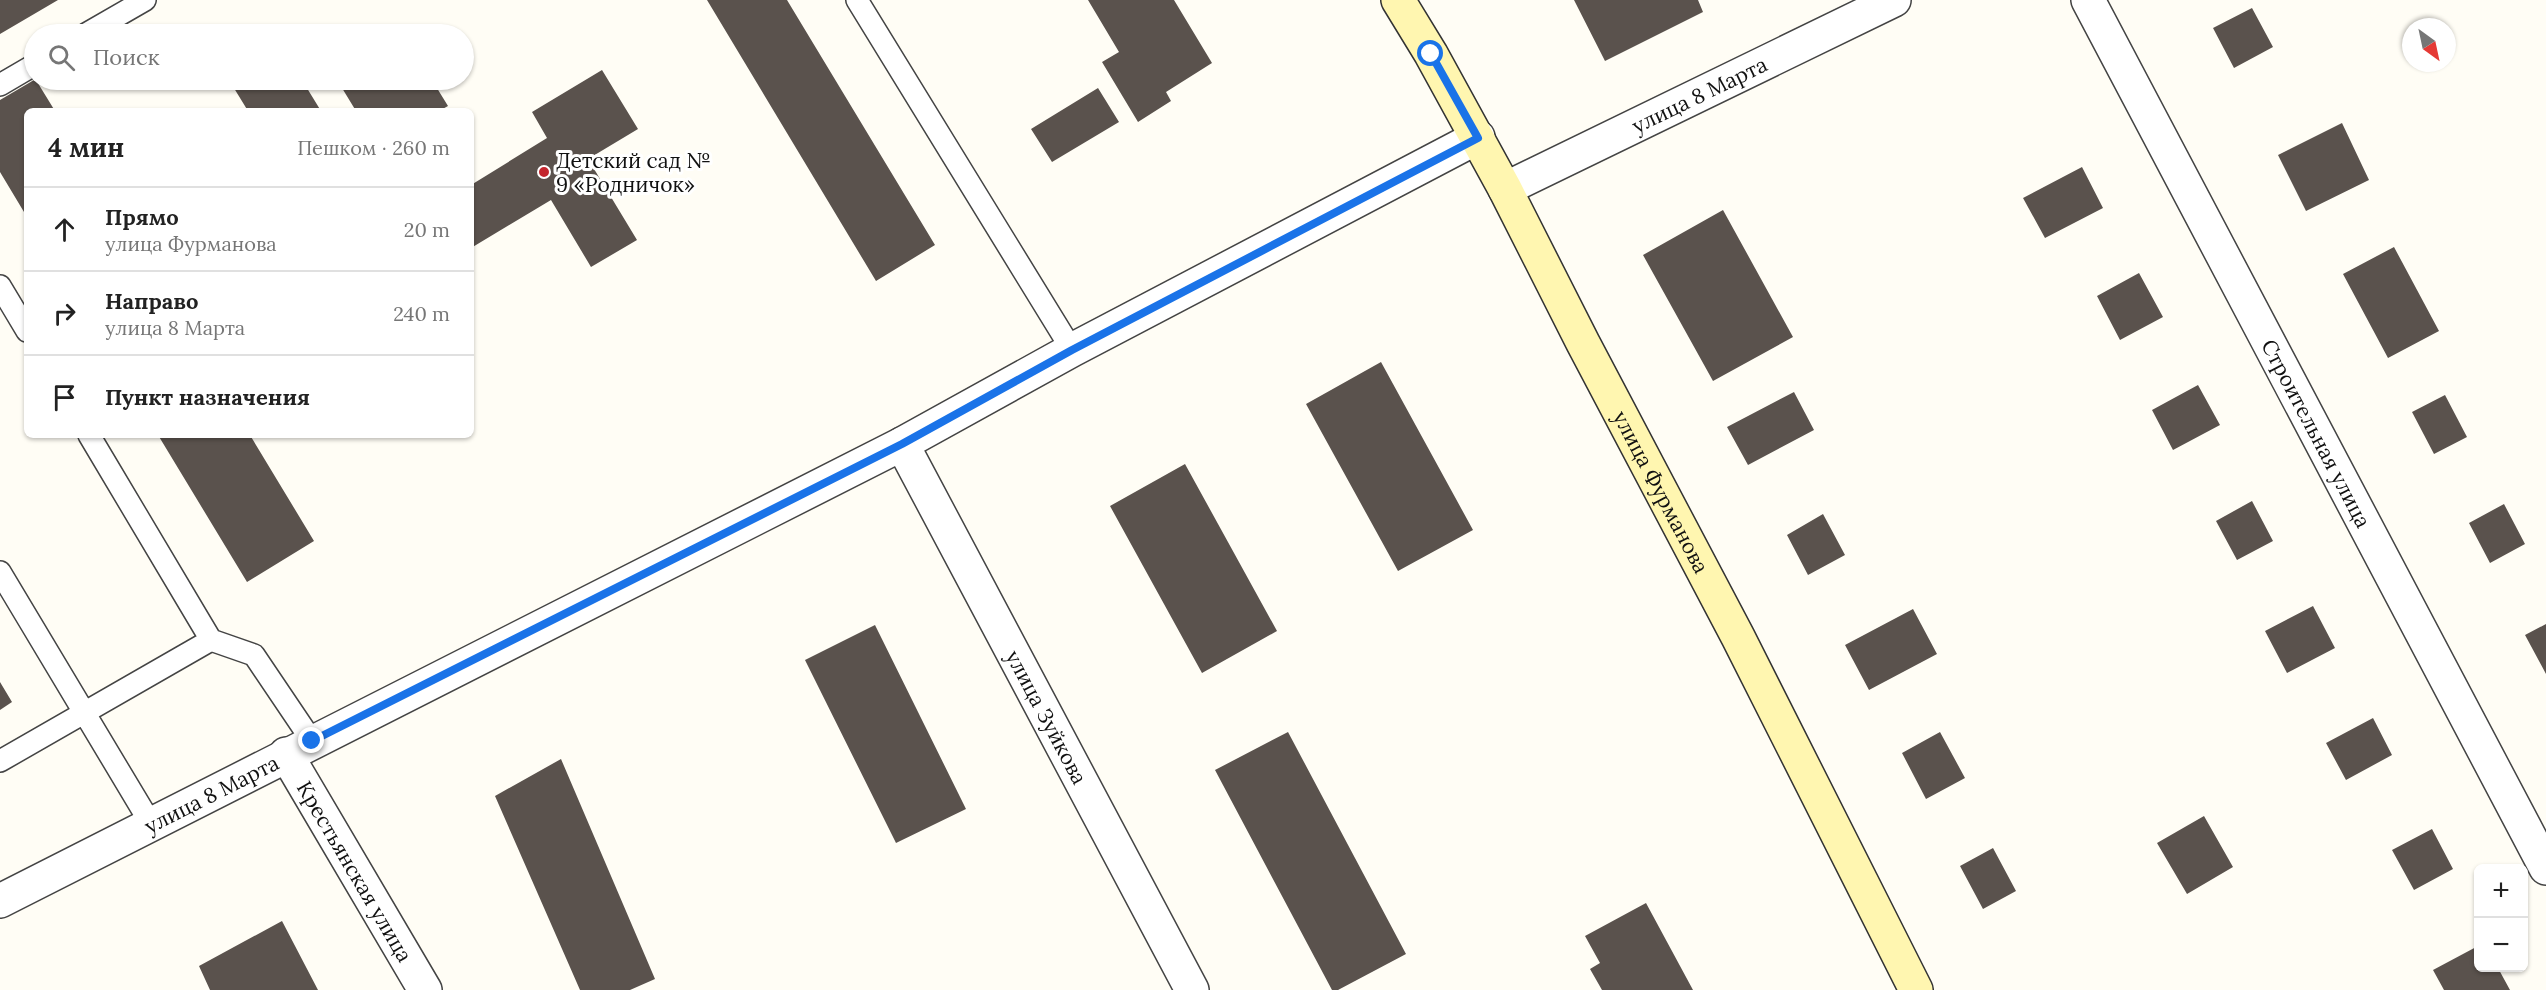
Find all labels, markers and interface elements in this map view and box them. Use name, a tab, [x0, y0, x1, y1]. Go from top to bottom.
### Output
north arrow	[2402, 18, 2456, 72]
search box	[24, 24, 474, 90]
route start	[1417, 40, 1443, 66]
icon: search	[45, 41, 78, 74]
text: Поиск	[93, 43, 159, 71]
street label: улица 8 Марта	[1627, 50, 1772, 139]
text: 4 мин	[48, 131, 124, 164]
text: Пешком · 260 m	[297, 135, 450, 160]
place label: Детский сад № 9 «Родничок»	[556, 147, 711, 198]
marker: Детский сад № 9 «Родничок»	[537, 165, 551, 179]
text: Прямо	[105, 203, 179, 231]
icon: ahead	[48, 213, 81, 246]
text: 20 m	[404, 217, 450, 242]
text: улица Фурманова	[105, 231, 277, 256]
text: Направо	[105, 287, 199, 315]
icon: right	[48, 297, 81, 330]
text: 240 m	[393, 301, 450, 326]
text: улица 8 Марта	[105, 315, 245, 340]
street label: Строительная улица	[2256, 335, 2378, 532]
icon: arrive	[48, 381, 81, 414]
text: Пункт назначения	[105, 383, 310, 411]
street label: улица Фурманова	[1607, 406, 1715, 578]
street label: улица Зуйкова	[1000, 645, 1094, 789]
route end	[298, 727, 324, 753]
street label: улица 8 Марта	[140, 749, 283, 839]
street label: Крестьянская улица	[291, 776, 419, 967]
map controls	[2474, 864, 2528, 972]
button: +	[2474, 864, 2528, 918]
button: −	[2474, 918, 2528, 972]

